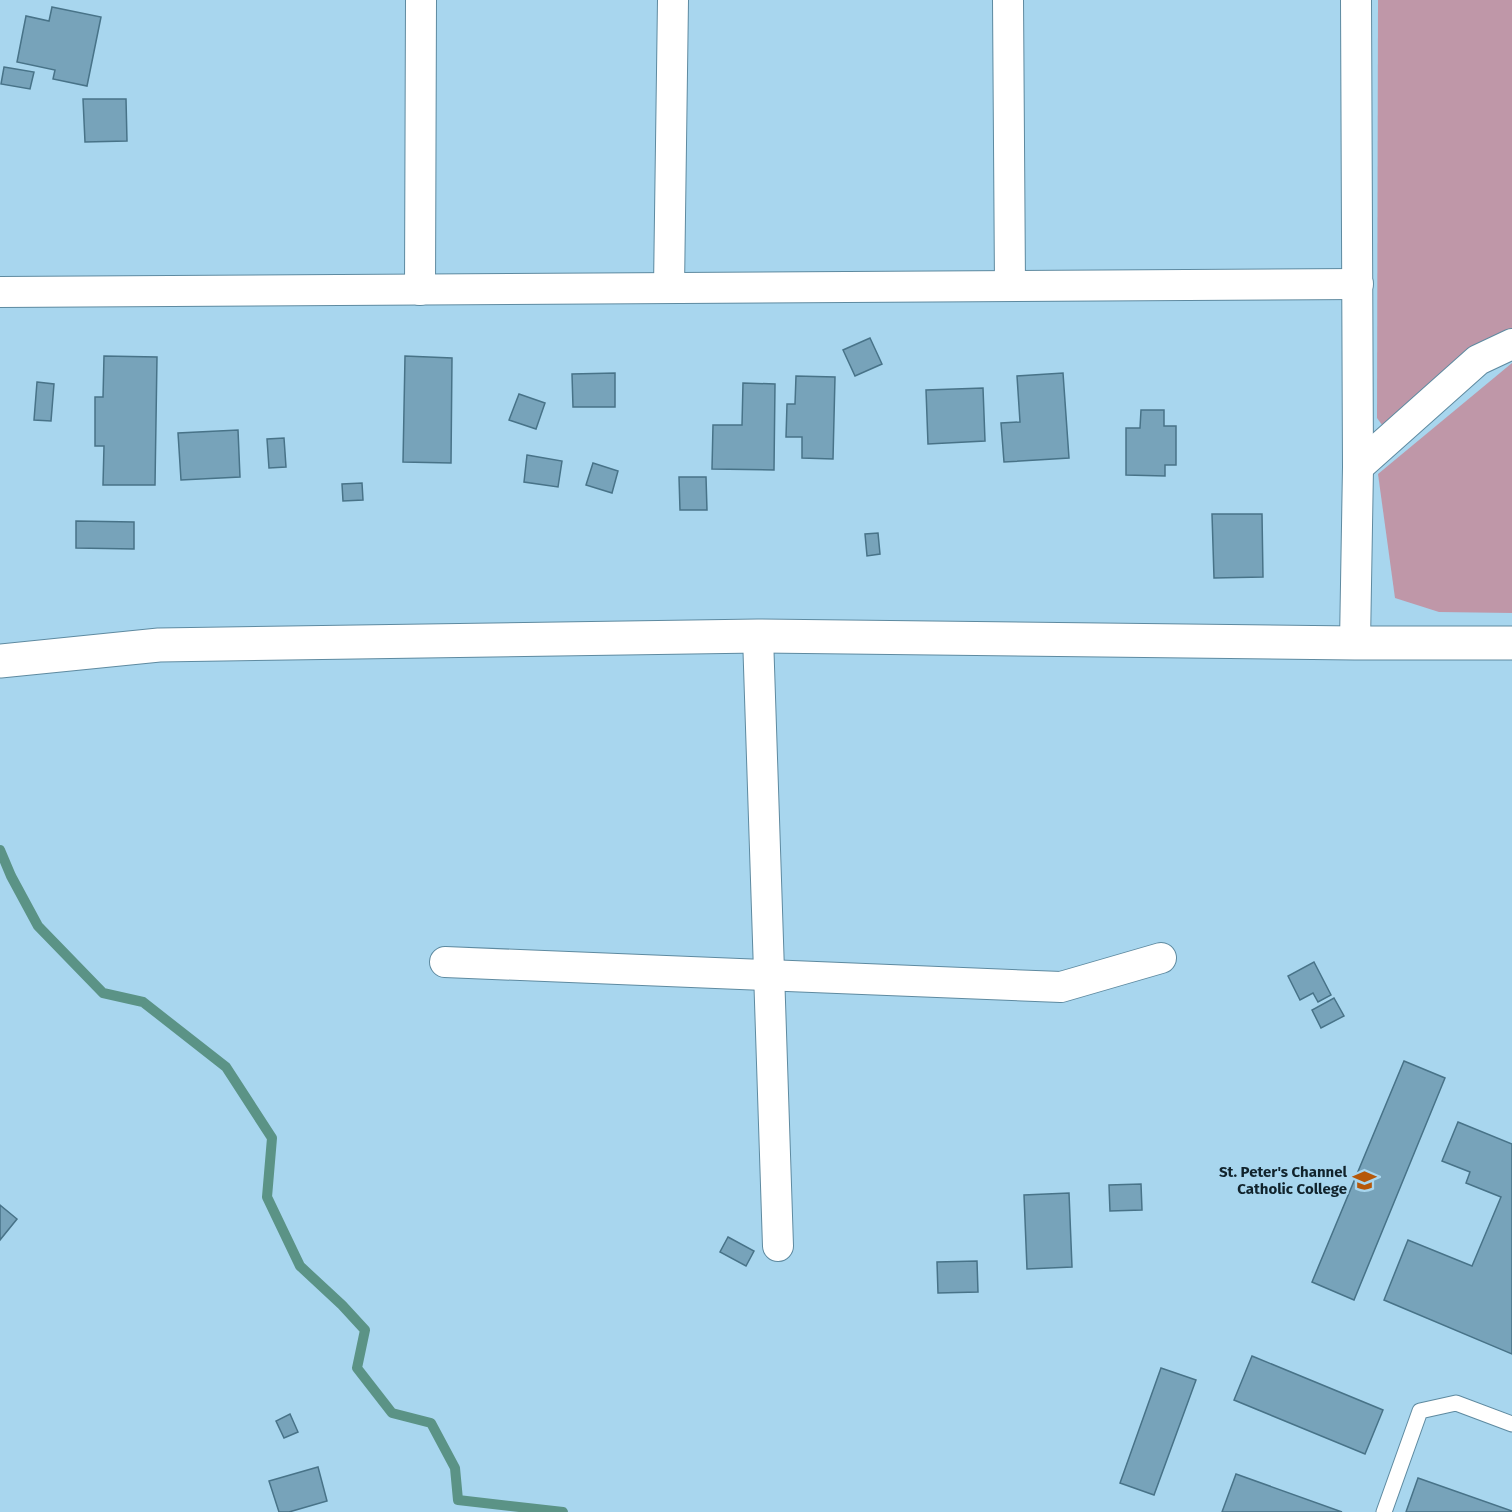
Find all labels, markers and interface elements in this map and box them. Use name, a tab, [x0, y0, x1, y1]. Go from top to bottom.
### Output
place label: St. Peter's Channel Catholic College	[1219, 1163, 1348, 1198]
school or university icon: St. Peter's Channel Catholic College	[1352, 1168, 1378, 1194]

